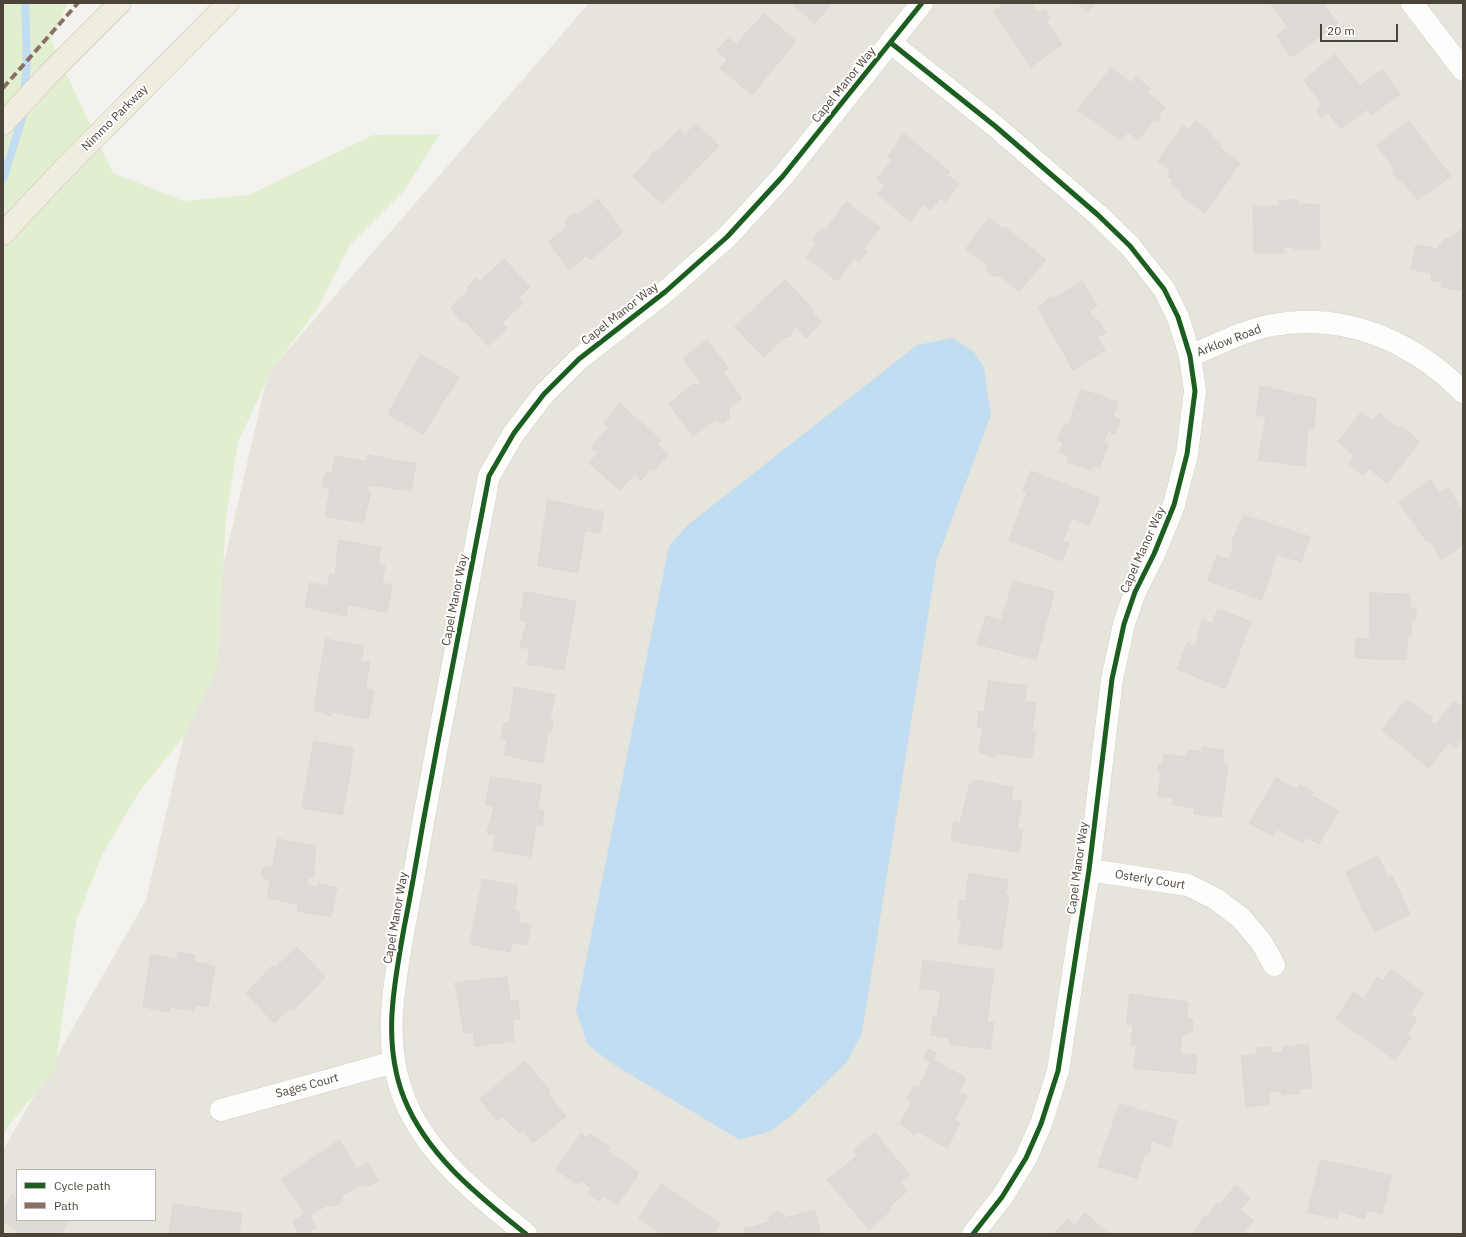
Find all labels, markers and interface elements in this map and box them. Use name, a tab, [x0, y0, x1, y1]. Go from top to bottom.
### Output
scale bar	[1322, 16, 1400, 42]
text: 20 m	[1327, 23, 1355, 38]
street label: Capel Manor Way	[809, 44, 879, 126]
street label: Nimmo Parkway	[79, 82, 151, 154]
street label: Capel Manor Way	[579, 280, 661, 348]
street label: Arklow Road	[1195, 322, 1263, 360]
street label: Capel Manor Way	[1117, 504, 1169, 596]
street label: Capel Manor Way	[439, 553, 471, 647]
street label: Capel Manor Way	[1064, 821, 1092, 915]
street label: Osterly Court	[1114, 867, 1186, 893]
street label: Capel Manor Way	[381, 871, 411, 965]
street label: Sages Court	[274, 1071, 340, 1101]
legend	[16, 1169, 156, 1221]
text: Cycle path	[54, 1178, 111, 1193]
text: Path	[54, 1198, 79, 1213]

